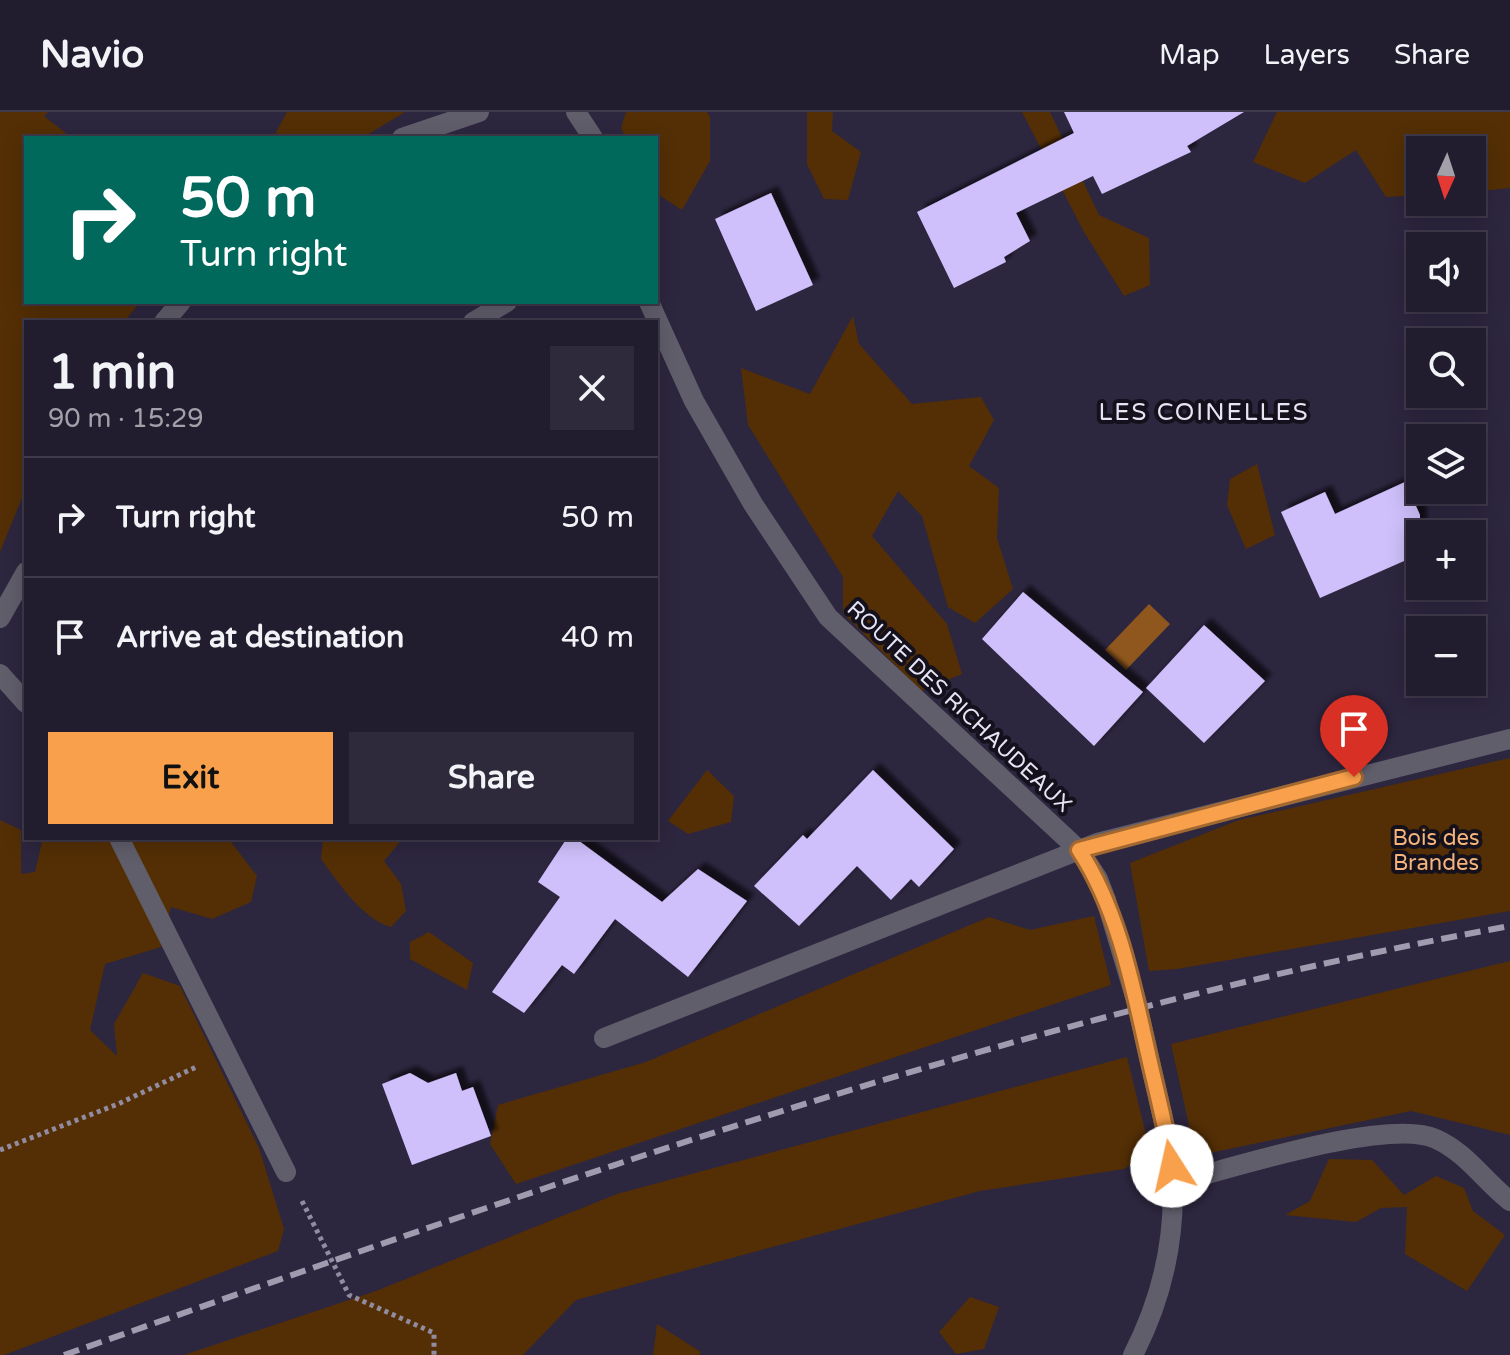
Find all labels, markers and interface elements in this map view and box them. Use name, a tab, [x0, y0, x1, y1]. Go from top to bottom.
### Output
text: Navio	[40, 32, 144, 78]
text: Map	[1159, 38, 1220, 72]
text: Layers	[1264, 38, 1350, 72]
text: Share	[1394, 38, 1470, 72]
north arrow	[1406, 136, 1486, 216]
map controls	[1406, 136, 1486, 696]
text: 50 m	[180, 165, 316, 232]
icon: right	[48, 168, 152, 272]
button: sound	[1406, 232, 1486, 312]
text: Turn right	[180, 233, 347, 276]
button: search	[1406, 328, 1486, 408]
text: 1 min	[48, 344, 176, 402]
button: close	[550, 346, 634, 430]
district label: LES COINELLES	[1098, 398, 1310, 427]
text: 90 m · 15:29	[48, 403, 204, 434]
button: layers	[1406, 424, 1486, 504]
icon: right	[48, 495, 92, 539]
text: Turn right	[116, 499, 256, 536]
text: 50 m	[561, 499, 634, 536]
button: +	[1406, 520, 1486, 600]
street label: ROUTE DES RICHAUDEAUX	[842, 596, 1077, 818]
icon: arrive	[48, 615, 92, 659]
button: −	[1406, 616, 1486, 696]
text: Arrive at destination	[116, 619, 404, 656]
text: 40 m	[561, 619, 634, 656]
pin	[1320, 695, 1388, 777]
icon: arrive	[1332, 707, 1376, 751]
button: Exit	[48, 732, 333, 824]
button: Share	[349, 732, 634, 824]
park label: Bois des Brandes	[1392, 825, 1480, 876]
position arrow	[1130, 1124, 1214, 1208]

